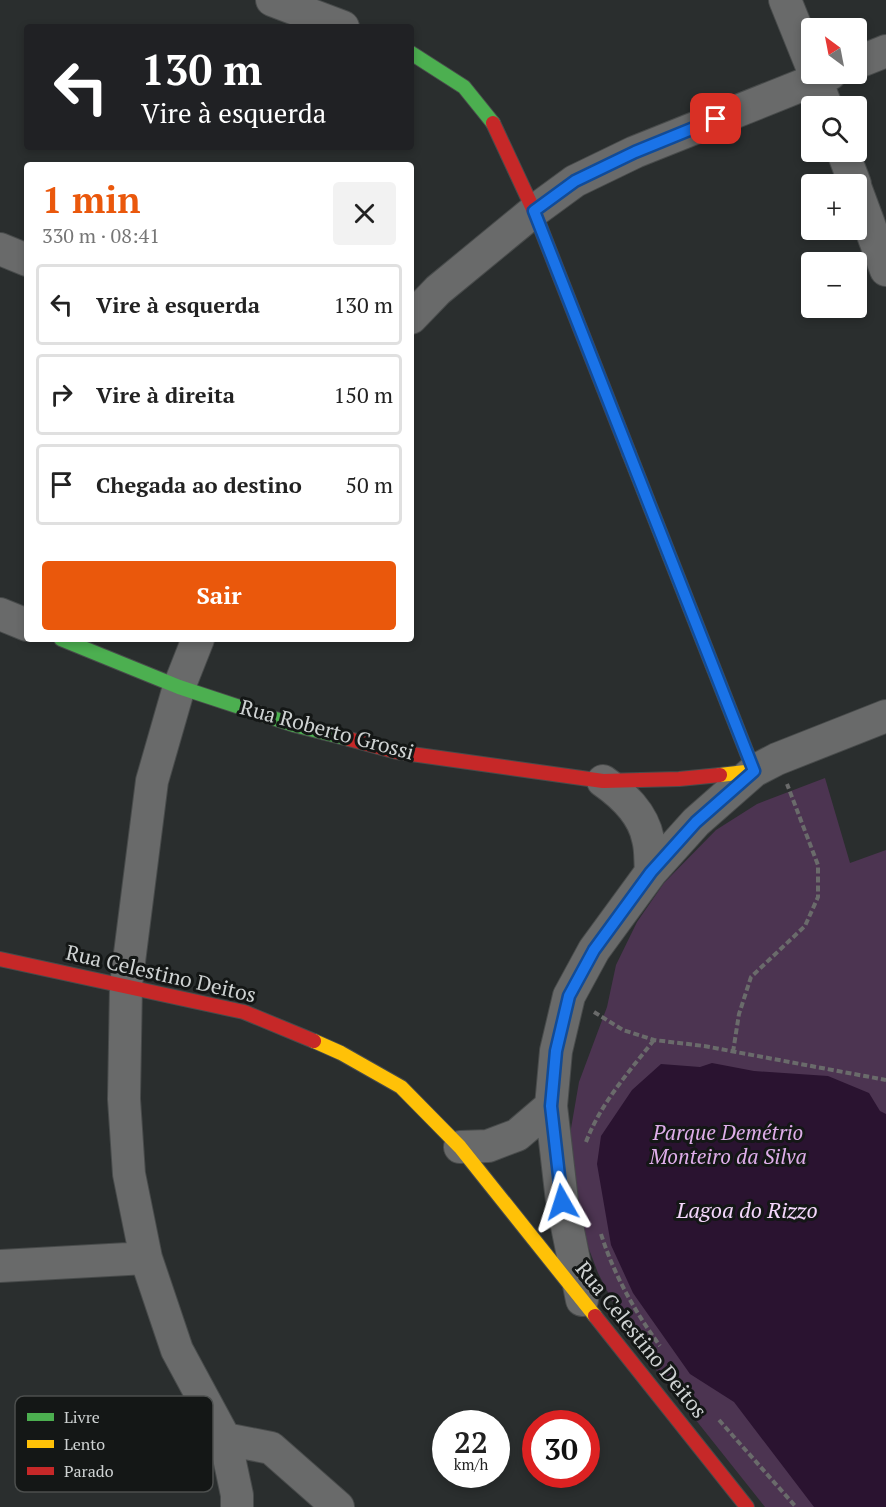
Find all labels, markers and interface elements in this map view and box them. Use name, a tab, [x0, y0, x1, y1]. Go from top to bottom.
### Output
north arrow	[801, 18, 867, 84]
map controls	[801, 18, 867, 318]
text: 130 m	[141, 41, 262, 97]
icon: left	[42, 48, 120, 126]
pin	[690, 93, 741, 144]
text: Vire à esquerda	[141, 95, 326, 131]
button: search	[801, 96, 867, 162]
icon: arrive	[699, 102, 732, 135]
button: +	[801, 174, 867, 240]
text: 1 min	[42, 176, 140, 223]
button: close	[333, 182, 396, 245]
text: 330 m · 08:41	[42, 222, 160, 249]
button: −	[801, 252, 867, 318]
icon: left	[45, 288, 78, 321]
text: Vire à esquerda	[96, 290, 260, 319]
text: 130 m	[333, 290, 393, 319]
icon: right	[45, 378, 78, 411]
text: Vire à direita	[96, 380, 235, 409]
text: 150 m	[333, 380, 393, 409]
icon: arrive	[45, 468, 78, 501]
text: Chegada ao destino	[96, 470, 302, 499]
text: 50 m	[345, 470, 393, 499]
button: Sair	[42, 561, 396, 630]
street label: Rua Roberto Grossi	[237, 692, 417, 766]
street label: Rua Celestino Deitos	[63, 938, 259, 1009]
park label: Parque Demétrio Monteiro da Silva	[648, 1118, 807, 1170]
position arrow	[530, 1170, 594, 1234]
water label: Lagoa do Rizzo	[675, 1195, 818, 1224]
street label: Rua Celestino Deitos	[570, 1255, 714, 1424]
legend	[15, 1396, 213, 1492]
text: Livre	[64, 1406, 100, 1428]
speed limit sign: 30	[522, 1410, 600, 1488]
text: 22	[454, 1422, 488, 1462]
text: Lento	[64, 1433, 105, 1455]
text: km/h	[454, 1454, 488, 1474]
text: Parado	[64, 1460, 114, 1482]

